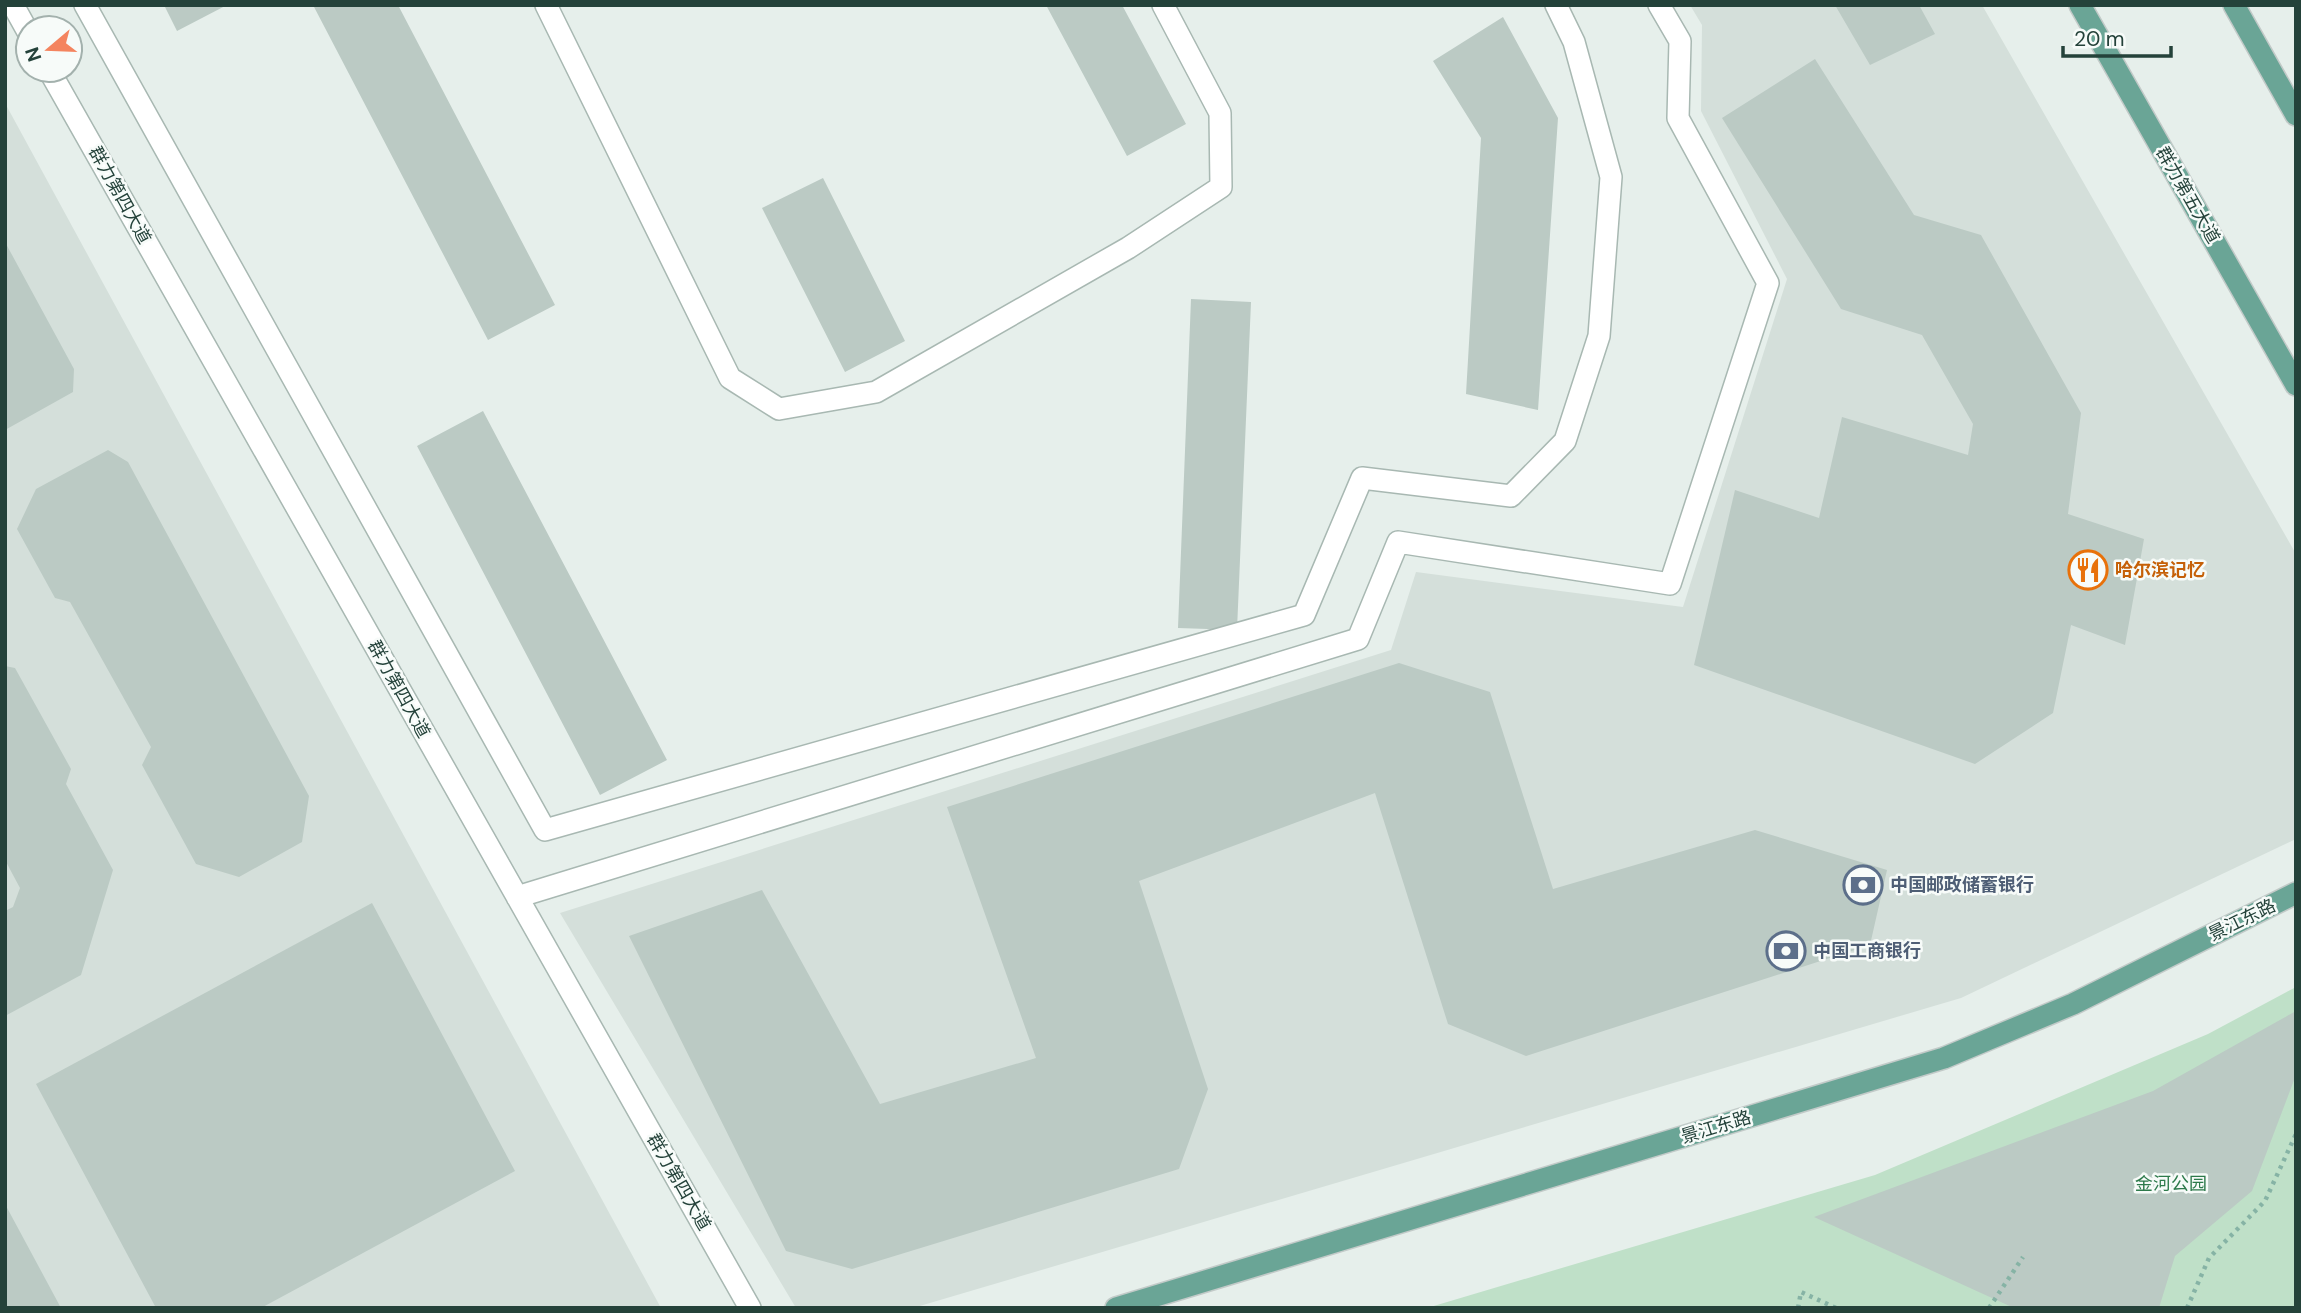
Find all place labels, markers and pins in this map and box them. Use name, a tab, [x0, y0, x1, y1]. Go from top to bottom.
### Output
restaurant icon: 哈尔滨记忆	[2067, 549, 2109, 591]
place label: 哈尔滨记忆	[2115, 558, 2205, 582]
bank icon: 中国邮政储蓄银行	[1842, 864, 1884, 906]
place label: 中国邮政储蓄银行	[1890, 873, 2034, 897]
bank icon: 中国工商银行	[1765, 930, 1807, 972]
place label: 中国工商银行	[1813, 939, 1921, 963]

